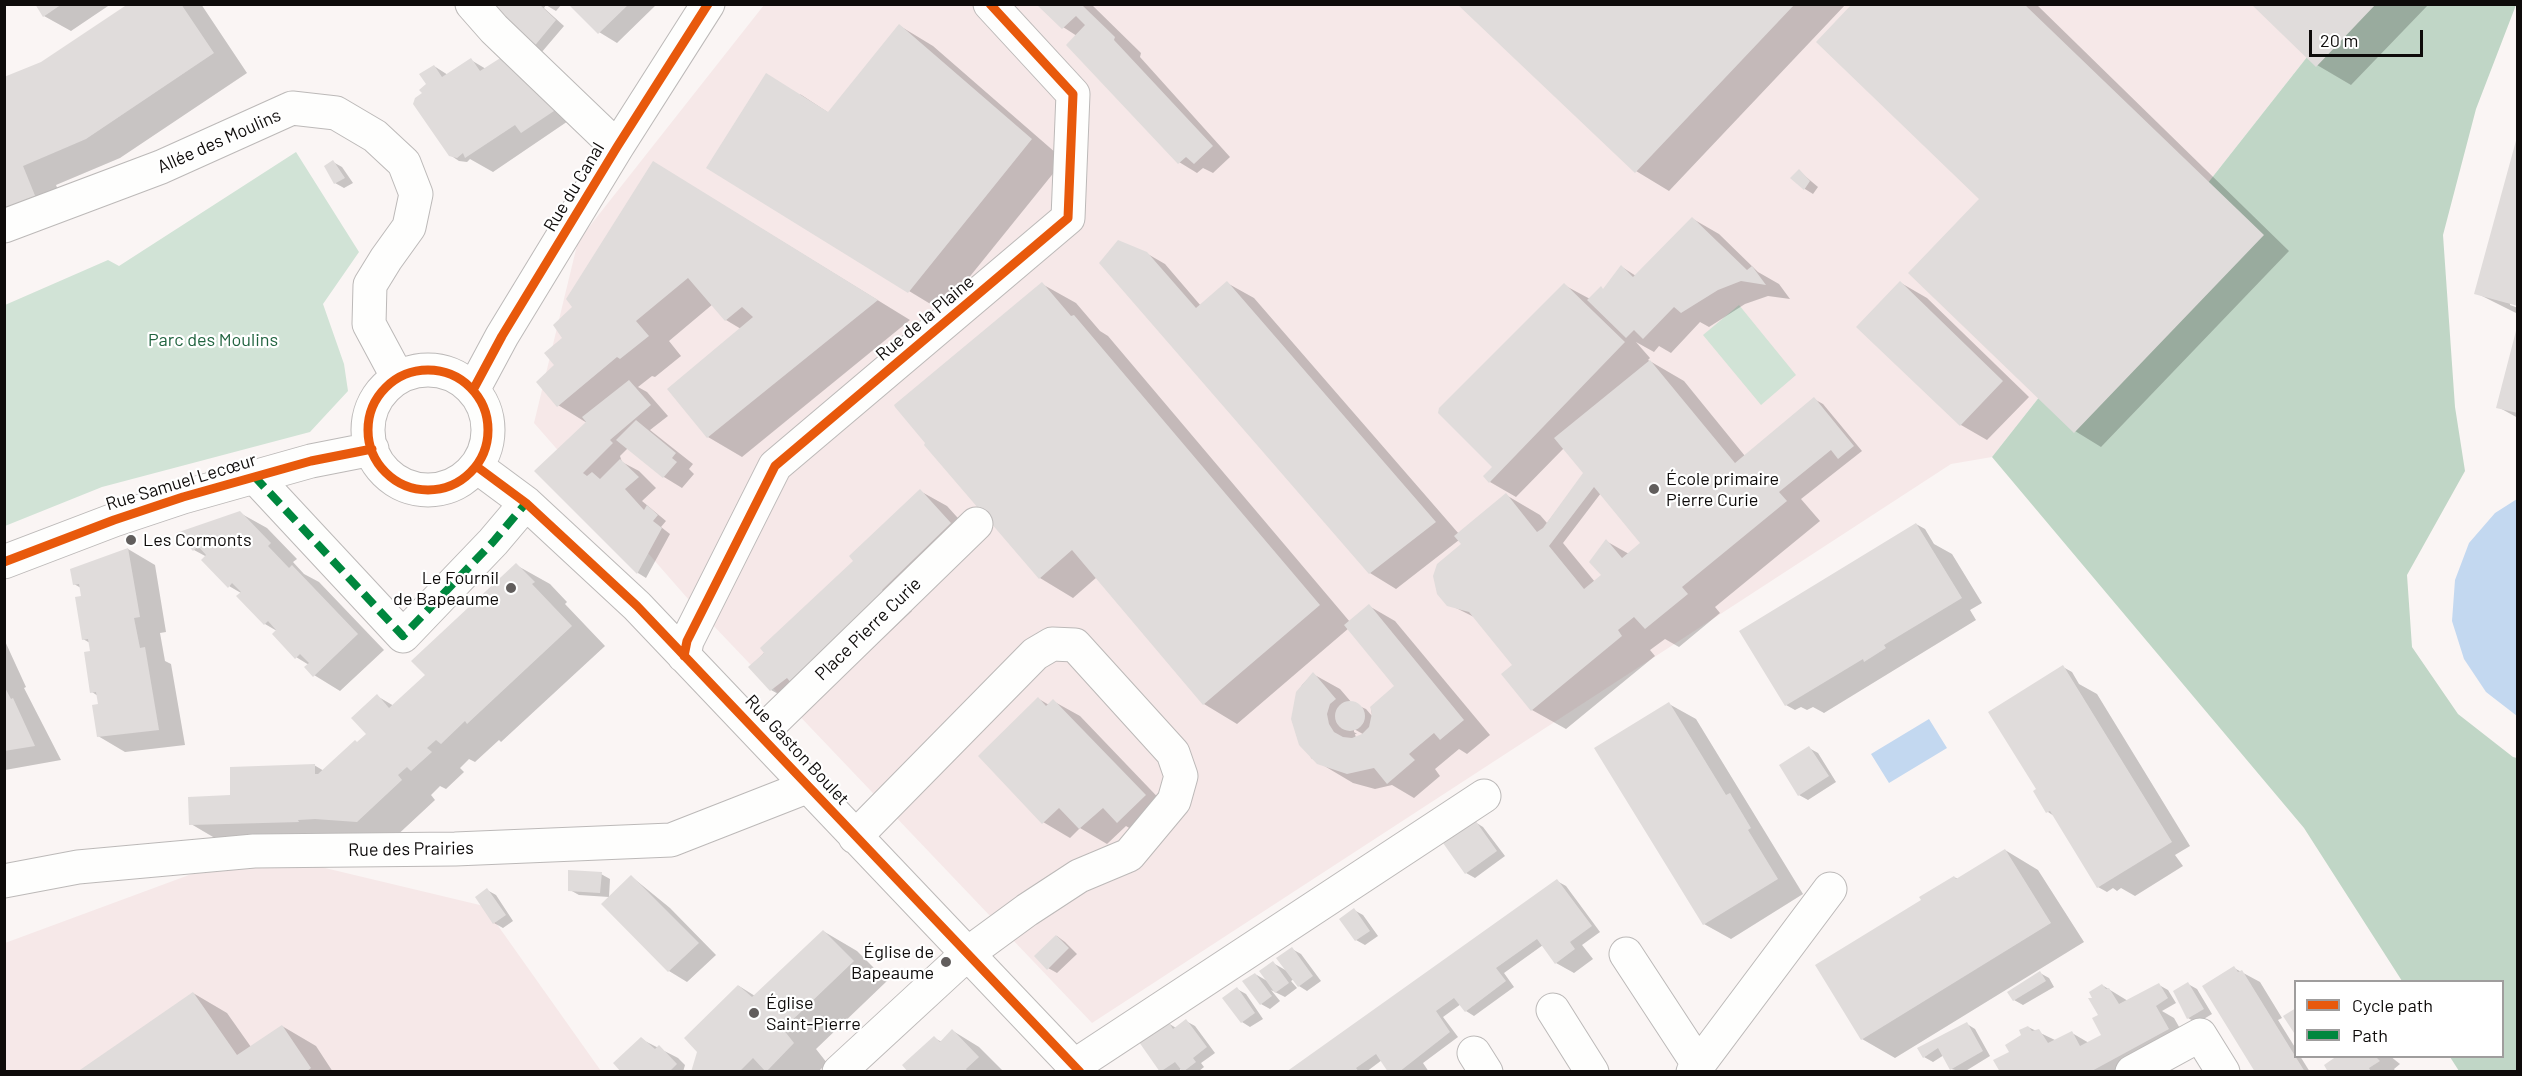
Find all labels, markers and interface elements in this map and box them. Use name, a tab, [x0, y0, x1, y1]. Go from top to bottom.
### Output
scale bar	[2312, 18, 2426, 56]
text: 20 m	[2320, 29, 2358, 51]
street label: Allée des Moulins	[154, 104, 284, 178]
street label: Rue du Canal	[539, 139, 609, 235]
street label: Rue de la Plaine	[871, 271, 979, 365]
park label: Parc des Moulins	[148, 329, 278, 351]
street label: Rue Samuel Lecœur	[103, 449, 259, 515]
place label: École primaire Pierre Curie	[1666, 468, 1779, 510]
marker: École primaire Pierre Curie	[1647, 482, 1661, 496]
place label: Les Cormonts	[143, 529, 252, 551]
marker: Les Cormonts	[124, 533, 138, 547]
place label: Le Fournil de Bapeaume	[393, 567, 499, 610]
street label: Place Pierre Curie	[811, 573, 925, 685]
marker: Le Fournil de Bapeaume	[504, 581, 518, 595]
street label: Rue Gaston Boulet	[740, 690, 854, 810]
street label: Rue des Prairies	[348, 837, 474, 861]
place label: Église de Bapeaume	[851, 941, 934, 984]
marker: Église de Bapeaume	[939, 955, 953, 969]
legend	[2294, 980, 2504, 1058]
place label: Église Saint-Pierre	[766, 992, 861, 1034]
text: Cycle path	[2352, 994, 2433, 1016]
marker: Église Saint-Pierre	[747, 1006, 761, 1020]
text: Path	[2352, 1024, 2388, 1046]

